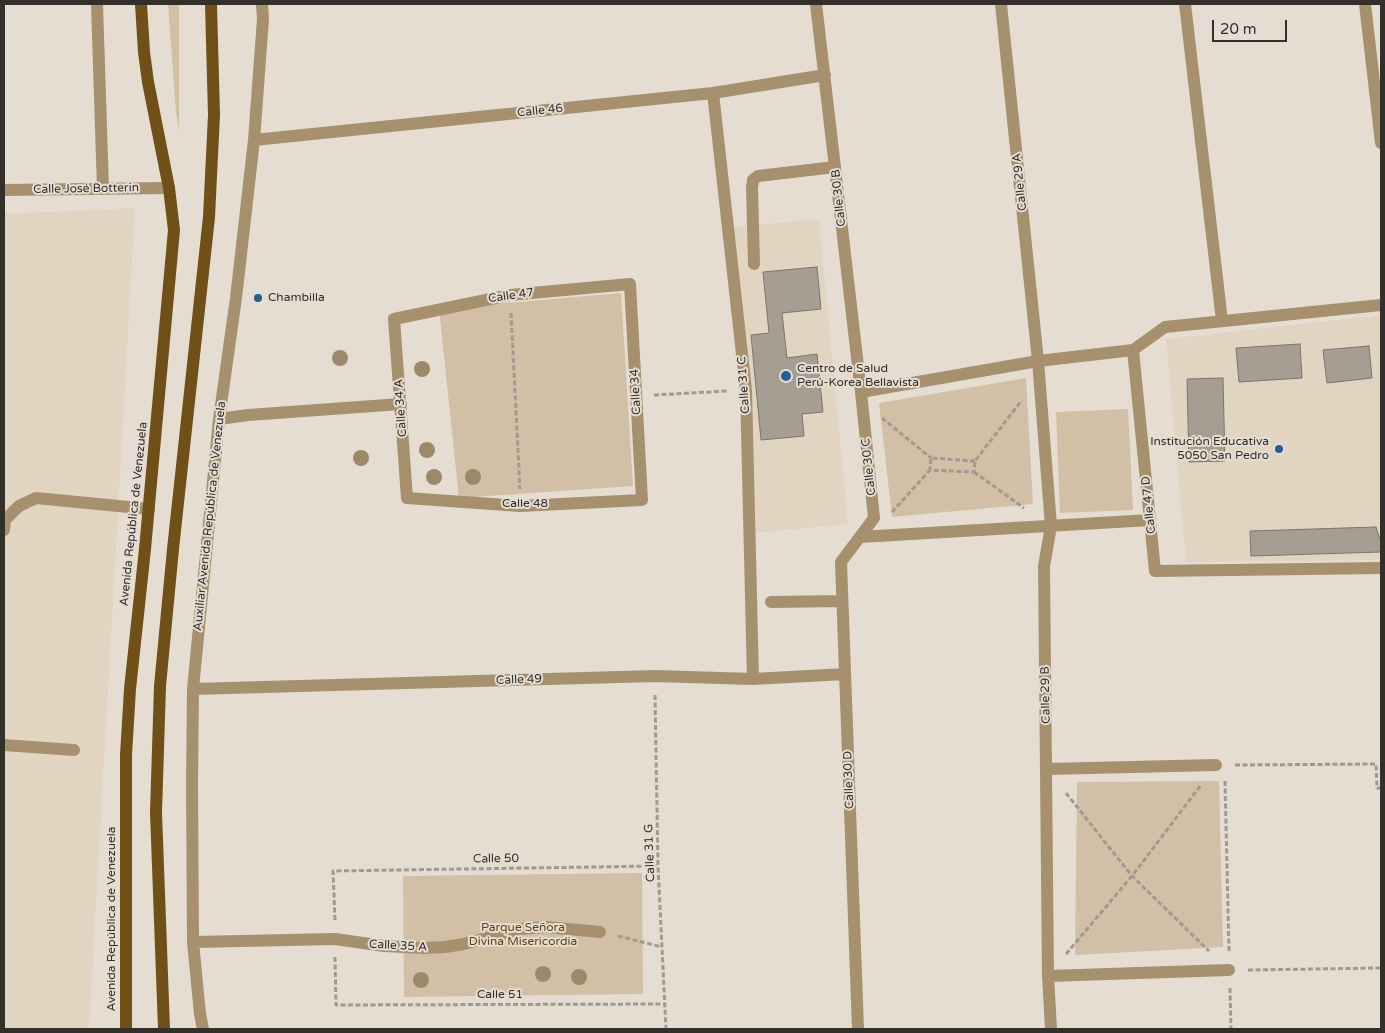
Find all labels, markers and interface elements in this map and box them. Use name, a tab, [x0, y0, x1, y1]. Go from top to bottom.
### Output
scale bar	[1215, 10, 1290, 42]
text: 20 m	[1220, 20, 1257, 38]
street label: Calle 46	[516, 101, 564, 121]
street label: Calle 29 A	[1010, 152, 1030, 212]
street label: Calle 30 B	[829, 169, 849, 227]
street label: Calle José Botterin	[33, 181, 139, 197]
street label: Calle 47	[487, 286, 535, 306]
place label: Chambilla	[268, 291, 325, 305]
marker: Chambilla	[252, 292, 264, 304]
street label: Calle 31 C	[735, 356, 753, 414]
place label: Centro de Salud Perú-Korea Bellavista	[797, 362, 919, 390]
street label: Calle 34	[628, 369, 644, 415]
marker: Centro de Salud Perú-Korea Bellavista	[779, 369, 793, 383]
street label: Calle 34 A	[392, 379, 410, 437]
street label: Auxiliar Avenida República de Venezuela	[191, 400, 229, 632]
street label: Avenida República de Venezuela	[117, 421, 151, 607]
place label: Institución Educativa 5050 San Pedro	[1150, 435, 1269, 463]
street label: Calle 30 C	[859, 438, 879, 496]
marker: Institución Educativa 5050 San Pedro	[1273, 443, 1285, 455]
street label: Calle 47 D	[1139, 475, 1159, 535]
street label: Calle 48	[502, 497, 548, 511]
street label: Calle 29 B	[1038, 666, 1054, 724]
street label: Calle 49	[496, 672, 542, 688]
street label: Calle 30 D	[841, 751, 857, 809]
street label: Calle 31 G	[642, 824, 658, 882]
street label: Avenida República de Venezuela	[105, 826, 119, 1012]
street label: Calle 50	[473, 851, 519, 867]
park label: Parque Señora Divina Misericordia	[469, 921, 577, 949]
street label: Calle 35 A	[369, 937, 427, 955]
street label: Calle 51	[477, 988, 523, 1002]

